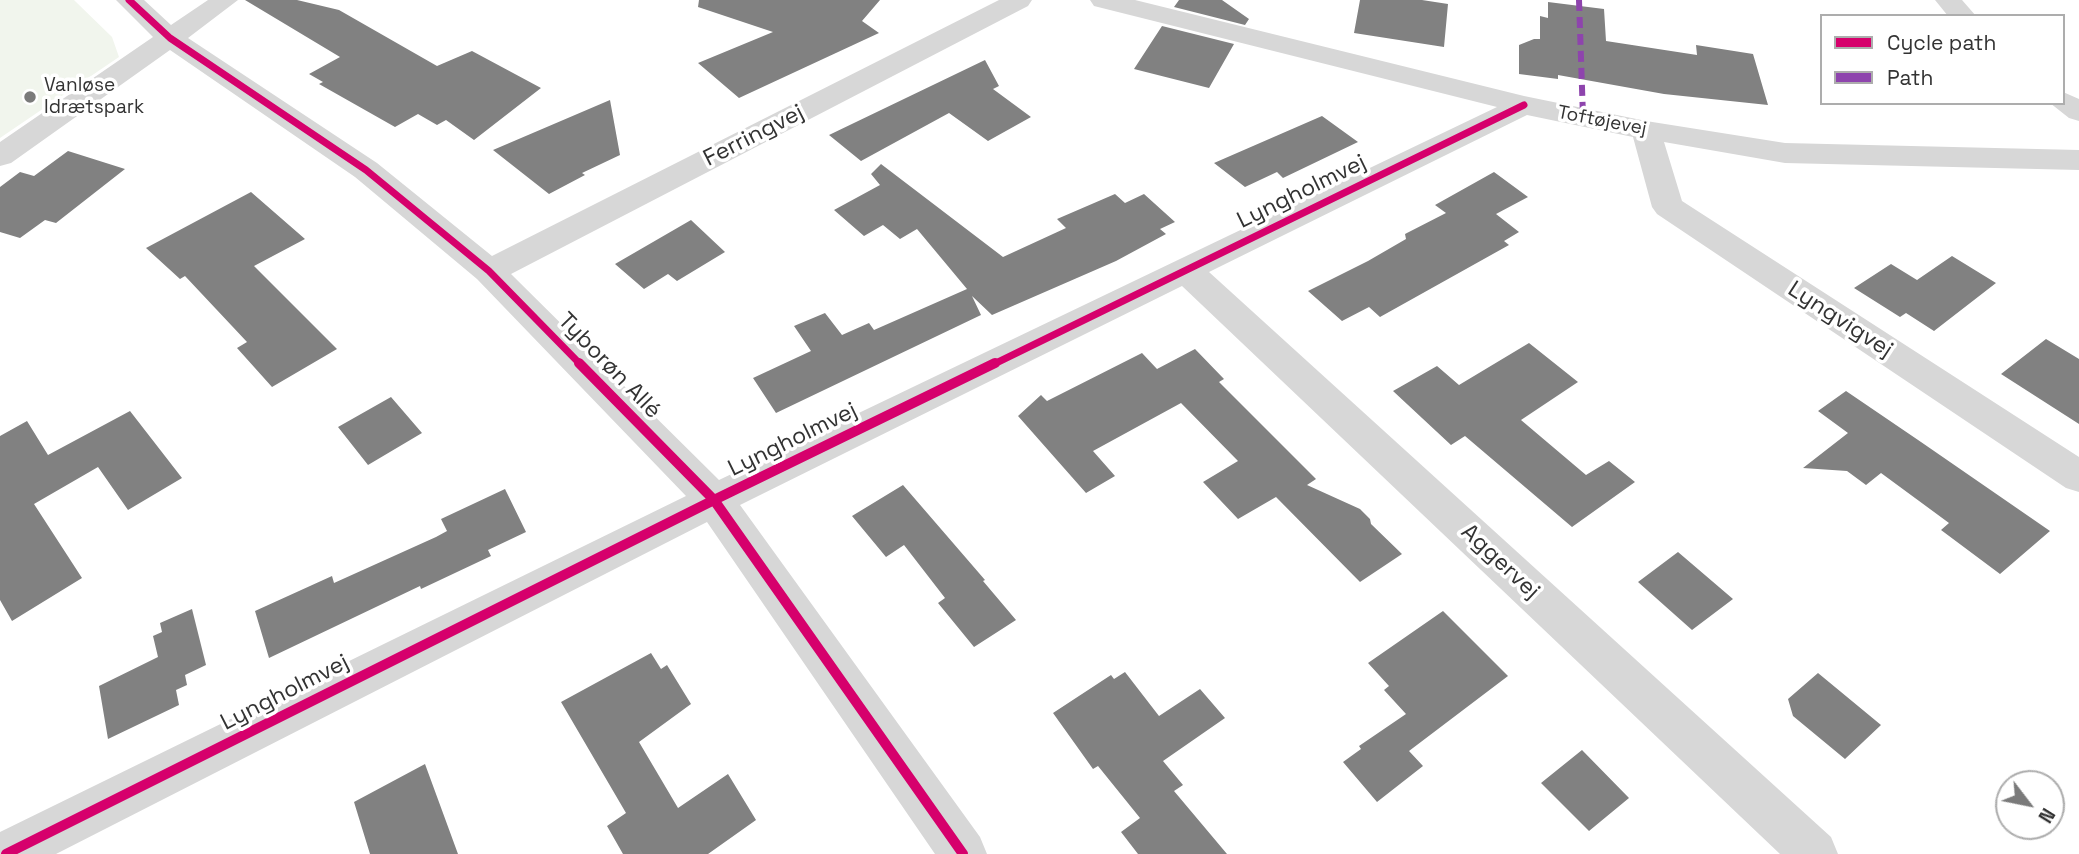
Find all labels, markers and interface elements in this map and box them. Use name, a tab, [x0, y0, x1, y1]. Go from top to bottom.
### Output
legend	[1820, 14, 2065, 105]
text: Cycle path	[1887, 29, 1996, 56]
text: Path	[1887, 64, 1933, 91]
place label: Vanløse Idrætspark	[44, 75, 144, 119]
marker: Vanløse Idrætspark	[22, 89, 38, 105]
street label: Ferringvej	[699, 99, 809, 173]
street label: Toftøjevej	[1556, 101, 1648, 141]
street label: Lyngholmvej	[1233, 149, 1371, 235]
street label: Lyngvigvej	[1782, 276, 1898, 364]
street label: Tyborøn Allé	[552, 307, 666, 425]
street label: Lyngholmvej	[724, 397, 862, 483]
street label: Aggervej	[1455, 519, 1545, 605]
street label: Lyngholmvej	[216, 649, 354, 737]
north arrow	[1995, 770, 2065, 840]
text: N	[2033, 803, 2061, 827]

